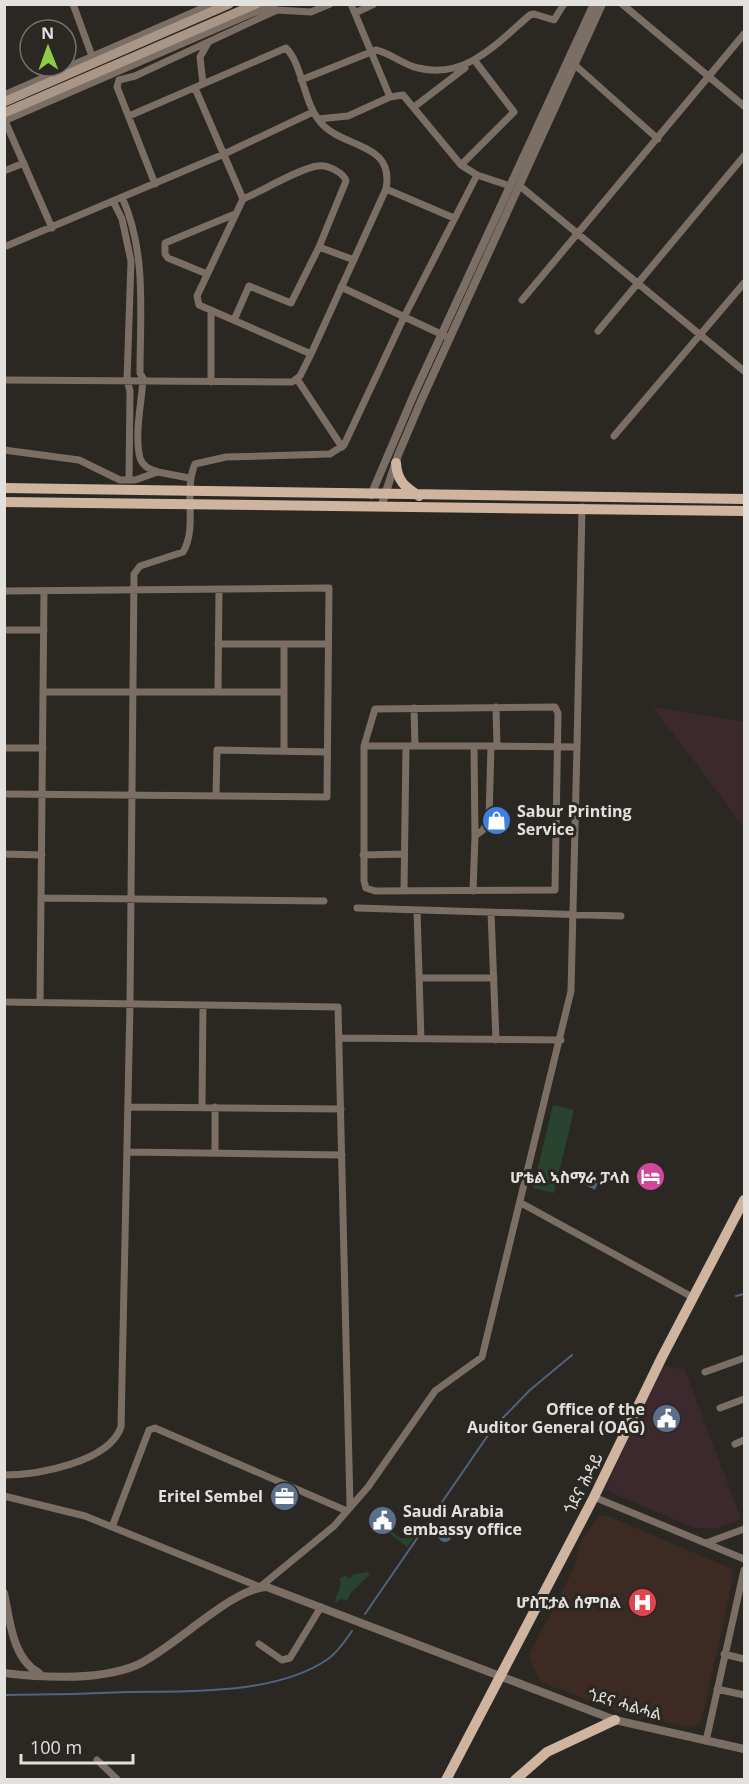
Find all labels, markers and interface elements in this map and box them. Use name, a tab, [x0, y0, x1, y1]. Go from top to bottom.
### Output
north arrow	[18, 18, 78, 78]
text: N	[41, 22, 54, 44]
place label: Sabur Printing Service	[517, 800, 632, 840]
shop icon: Sabur Printing Service	[480, 804, 512, 836]
hotel icon: ሆቴል ኣስማራ ፓላስ	[635, 1161, 667, 1193]
place label: ሆቴል ኣስማራ ፓላስ	[510, 1166, 630, 1188]
place label: Office of the Auditor General (OAG)	[467, 1398, 645, 1438]
public building icon: Office of the Auditor General (OAG)	[650, 1402, 682, 1434]
street label: ጎደና ሕዳይ	[558, 1449, 608, 1517]
office icon: Eritel Sembel	[268, 1480, 300, 1512]
place label: Eritel Sembel	[158, 1485, 263, 1507]
place label: Saudi Arabia embassy office	[403, 1500, 522, 1540]
public building icon: Saudi Arabia embassy office	[366, 1504, 398, 1536]
hospital icon: ሆስፒታል ሰምበል	[626, 1586, 658, 1618]
place label: ሆስፒታል ሰምበል	[516, 1591, 621, 1613]
street label: ጎደና ሓልሓል	[585, 1683, 665, 1725]
scale bar	[21, 1727, 134, 1765]
text: 100 m	[30, 1735, 82, 1759]

